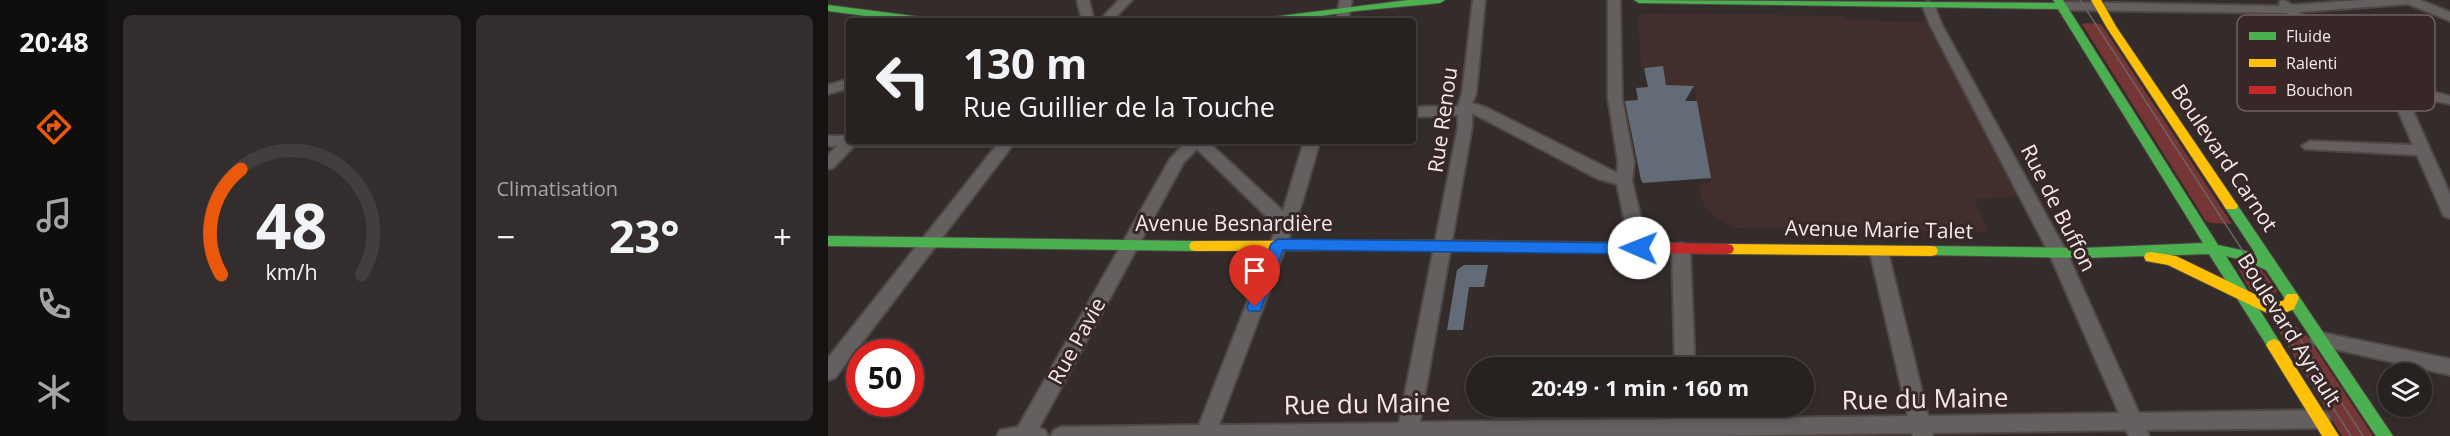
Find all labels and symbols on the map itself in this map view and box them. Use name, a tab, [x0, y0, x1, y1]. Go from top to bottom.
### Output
legend	[2237, 15, 2435, 111]
text: Fluide	[2286, 25, 2331, 47]
text: Ralenti	[2286, 52, 2337, 74]
street label: Rue Renou	[1421, 65, 1463, 174]
street label: Boulevard Carnot	[2165, 78, 2284, 236]
text: Bouchon	[2286, 79, 2353, 101]
street label: Rue de Buffon	[2015, 139, 2103, 276]
street label: Avenue Besnardière	[1135, 209, 1333, 237]
street label: Avenue Marie Talet	[1785, 213, 1973, 245]
position arrow	[1607, 216, 1671, 280]
pin	[1229, 245, 1280, 307]
street label: Boulevard Ayrault	[2232, 248, 2348, 411]
street label: Rue Pavie	[1041, 292, 1111, 389]
speed limit sign: 50	[846, 339, 924, 417]
street label: Rue du Maine	[1841, 379, 2009, 417]
street label: Rue du Maine	[1283, 384, 1451, 422]

